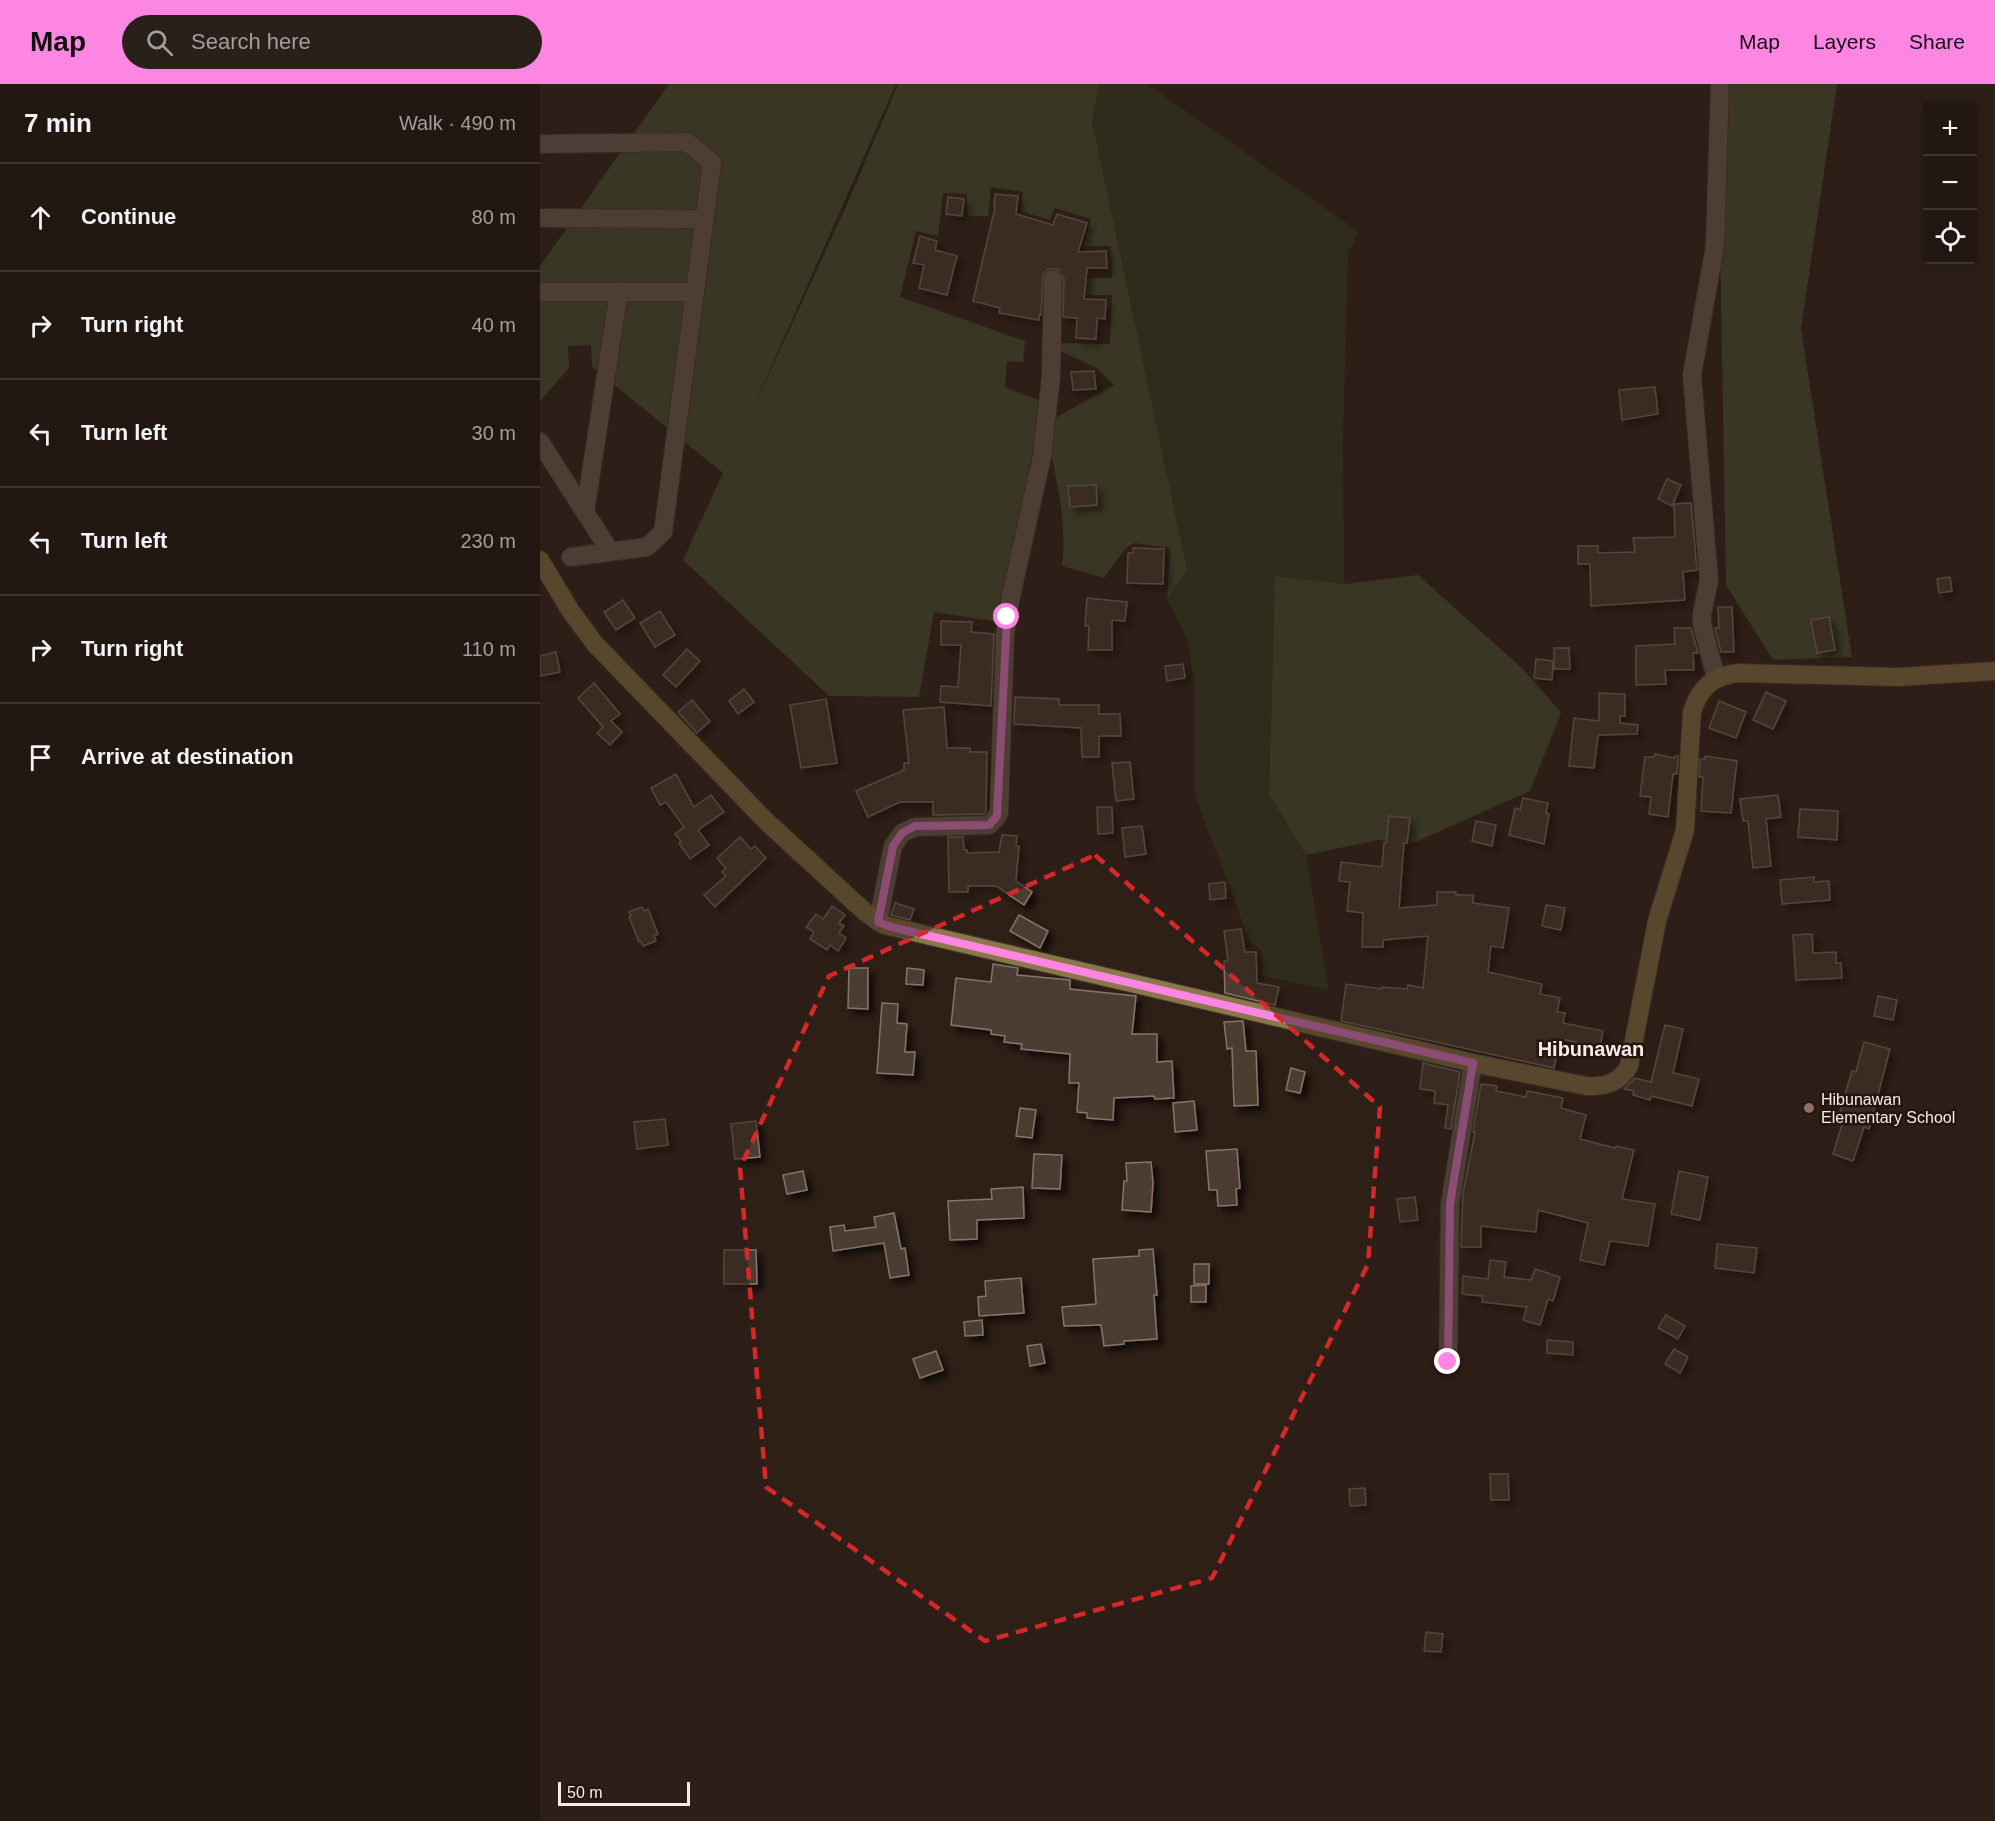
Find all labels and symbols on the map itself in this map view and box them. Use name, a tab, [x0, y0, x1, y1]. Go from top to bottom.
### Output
route start	[993, 603, 1019, 629]
district label: Hibunawan	[1538, 1038, 1644, 1060]
place label: Hibunawan Elementary School	[1821, 1091, 1955, 1126]
marker: Hibunawan Elementary School	[1802, 1101, 1816, 1115]
route end	[1434, 1348, 1460, 1374]
scale bar	[558, 1779, 690, 1806]

